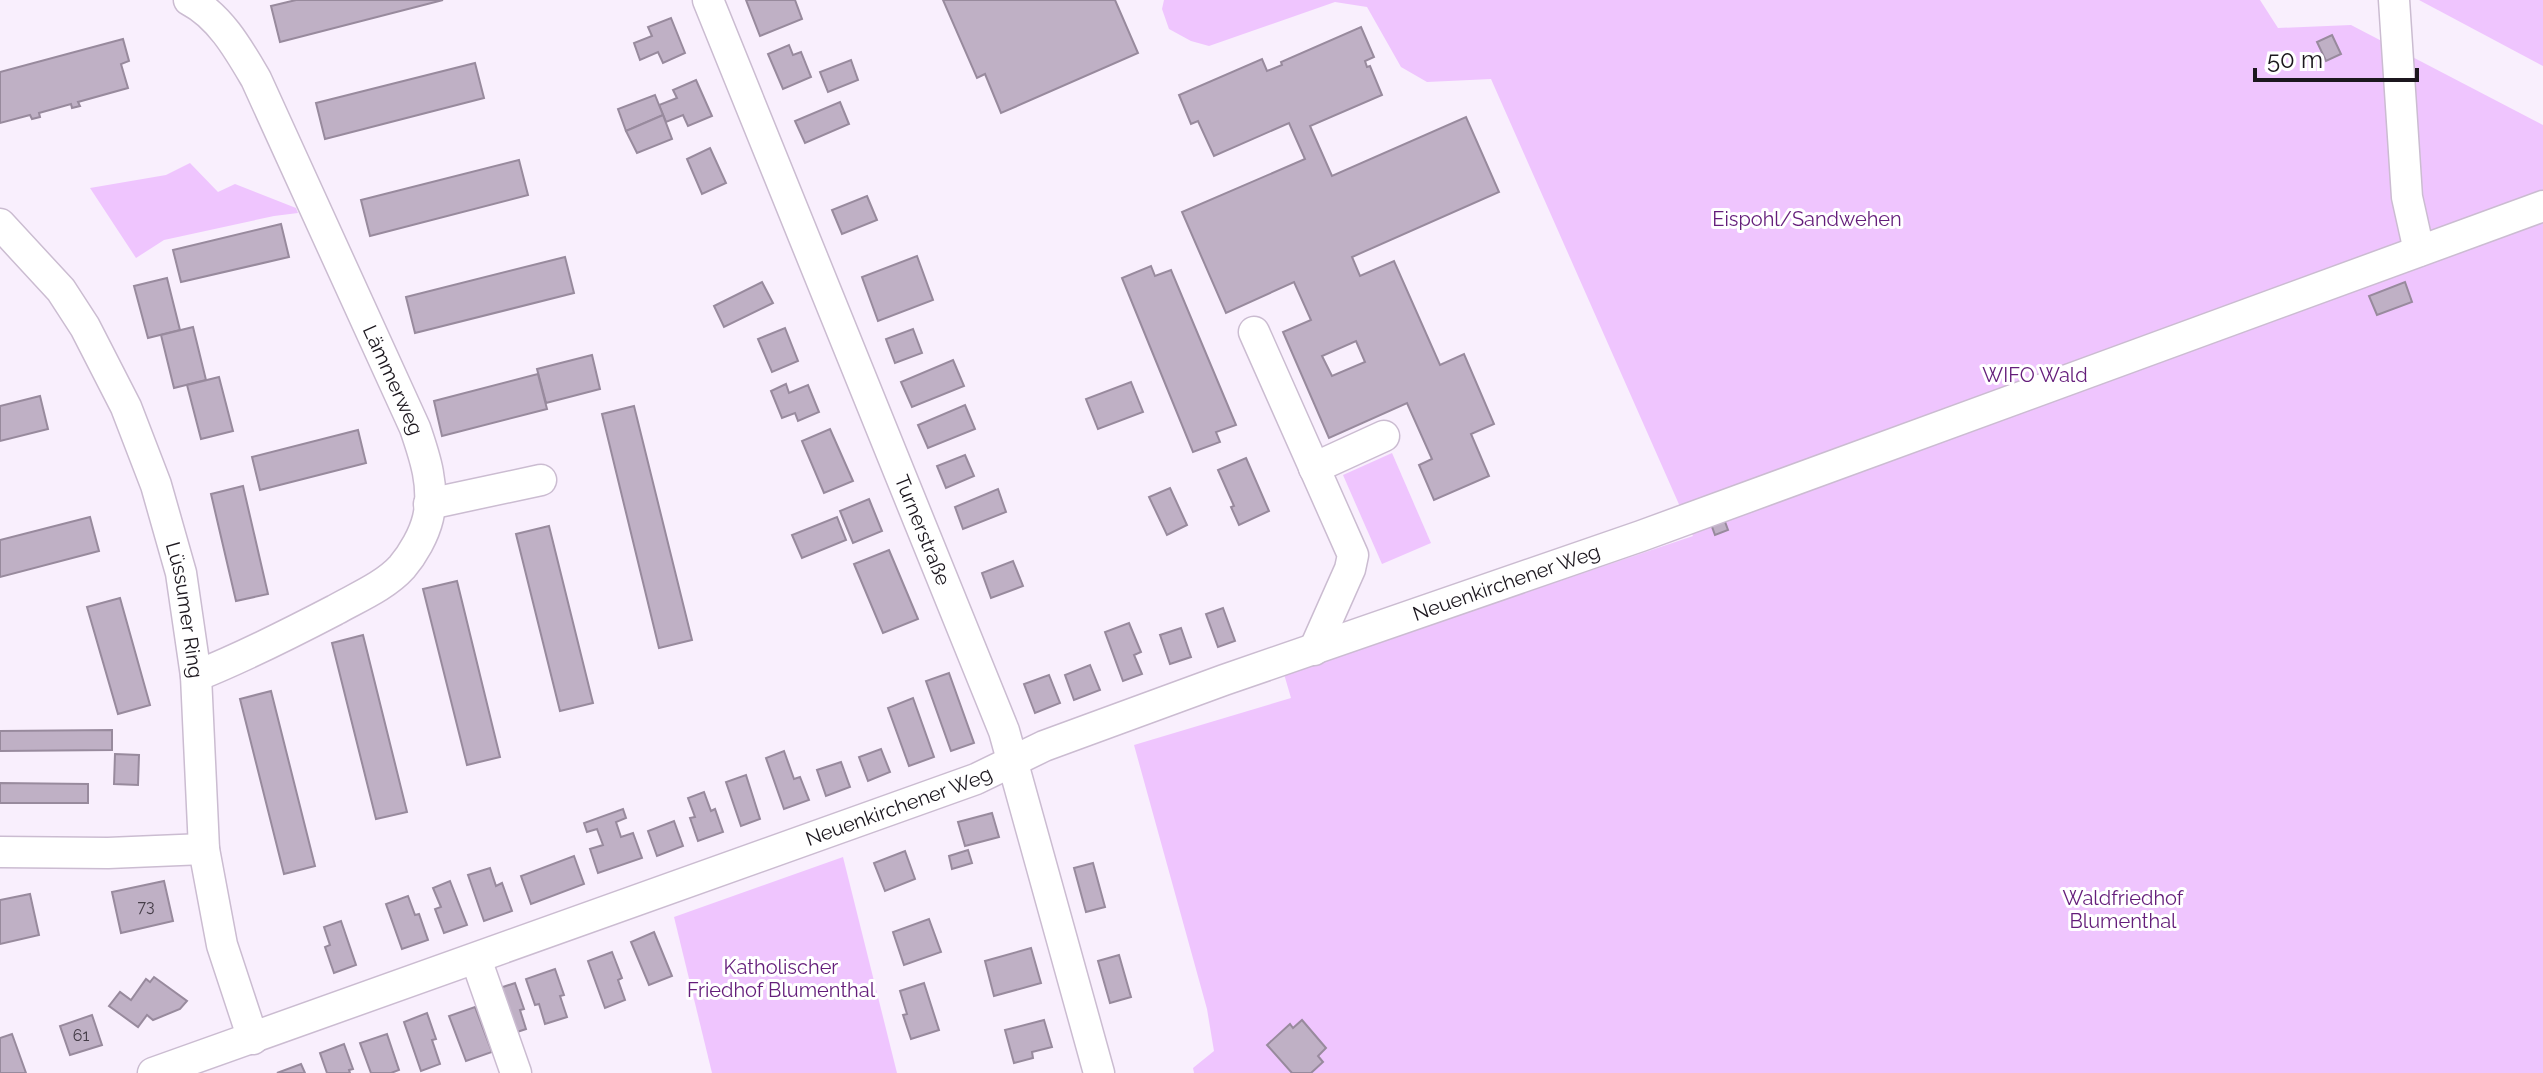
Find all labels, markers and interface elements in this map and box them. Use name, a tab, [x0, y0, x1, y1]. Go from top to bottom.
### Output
scale bar	[2255, 32, 2417, 82]
text: 50 m	[2267, 45, 2323, 74]
park label: Eispohl/Sandwehen	[1712, 207, 1902, 231]
street label: Lämmerweg	[358, 321, 428, 438]
park label: WIFO Wald	[1982, 363, 2088, 387]
street label: Turnerstraße	[890, 471, 956, 589]
street label: Lüssumer Ring	[161, 539, 208, 680]
street label: Neuenkirchener Weg	[1410, 539, 1603, 626]
street label: Neuenkirchener Weg	[802, 761, 996, 851]
park label: Waldfriedhof Blumenthal	[2063, 886, 2185, 933]
house number: 73	[137, 897, 155, 916]
park label: Katholischer Friedhof Blumenthal	[687, 955, 876, 1002]
house number: 61	[73, 1026, 89, 1045]

